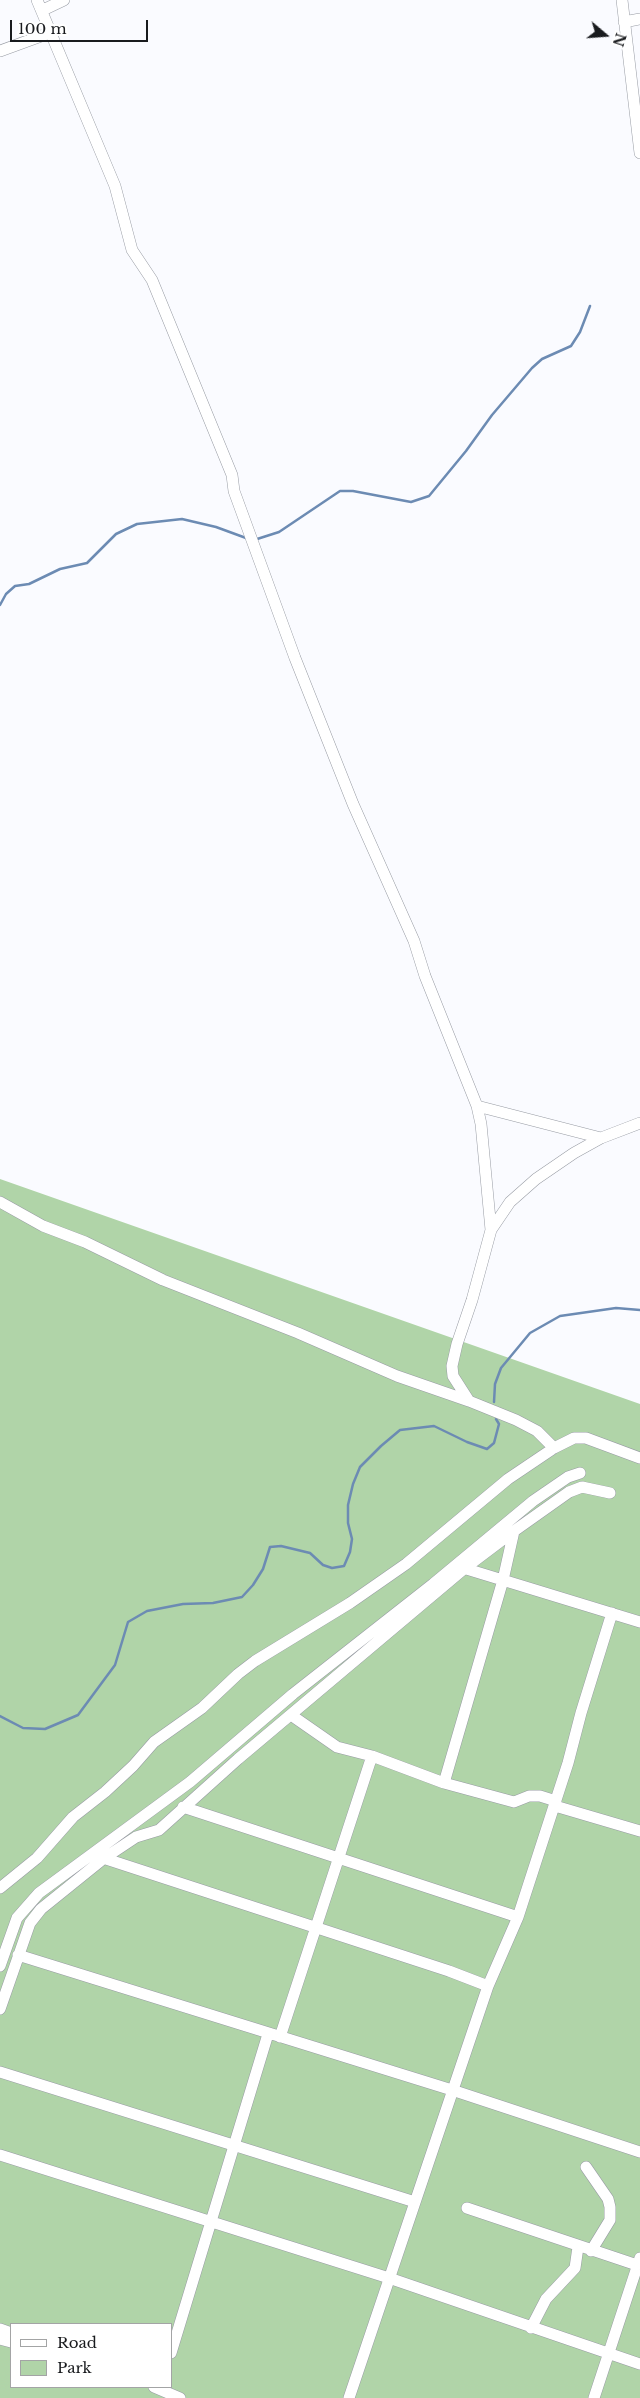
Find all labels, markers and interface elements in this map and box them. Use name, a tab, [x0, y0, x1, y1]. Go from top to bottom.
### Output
scale bar	[12, 10, 150, 42]
north arrow	[580, 10, 630, 60]
text: 100 m	[18, 19, 67, 38]
text: N	[609, 31, 630, 49]
legend	[10, 2323, 172, 2388]
text: Road	[57, 2333, 97, 2352]
text: Park	[57, 2358, 92, 2377]

